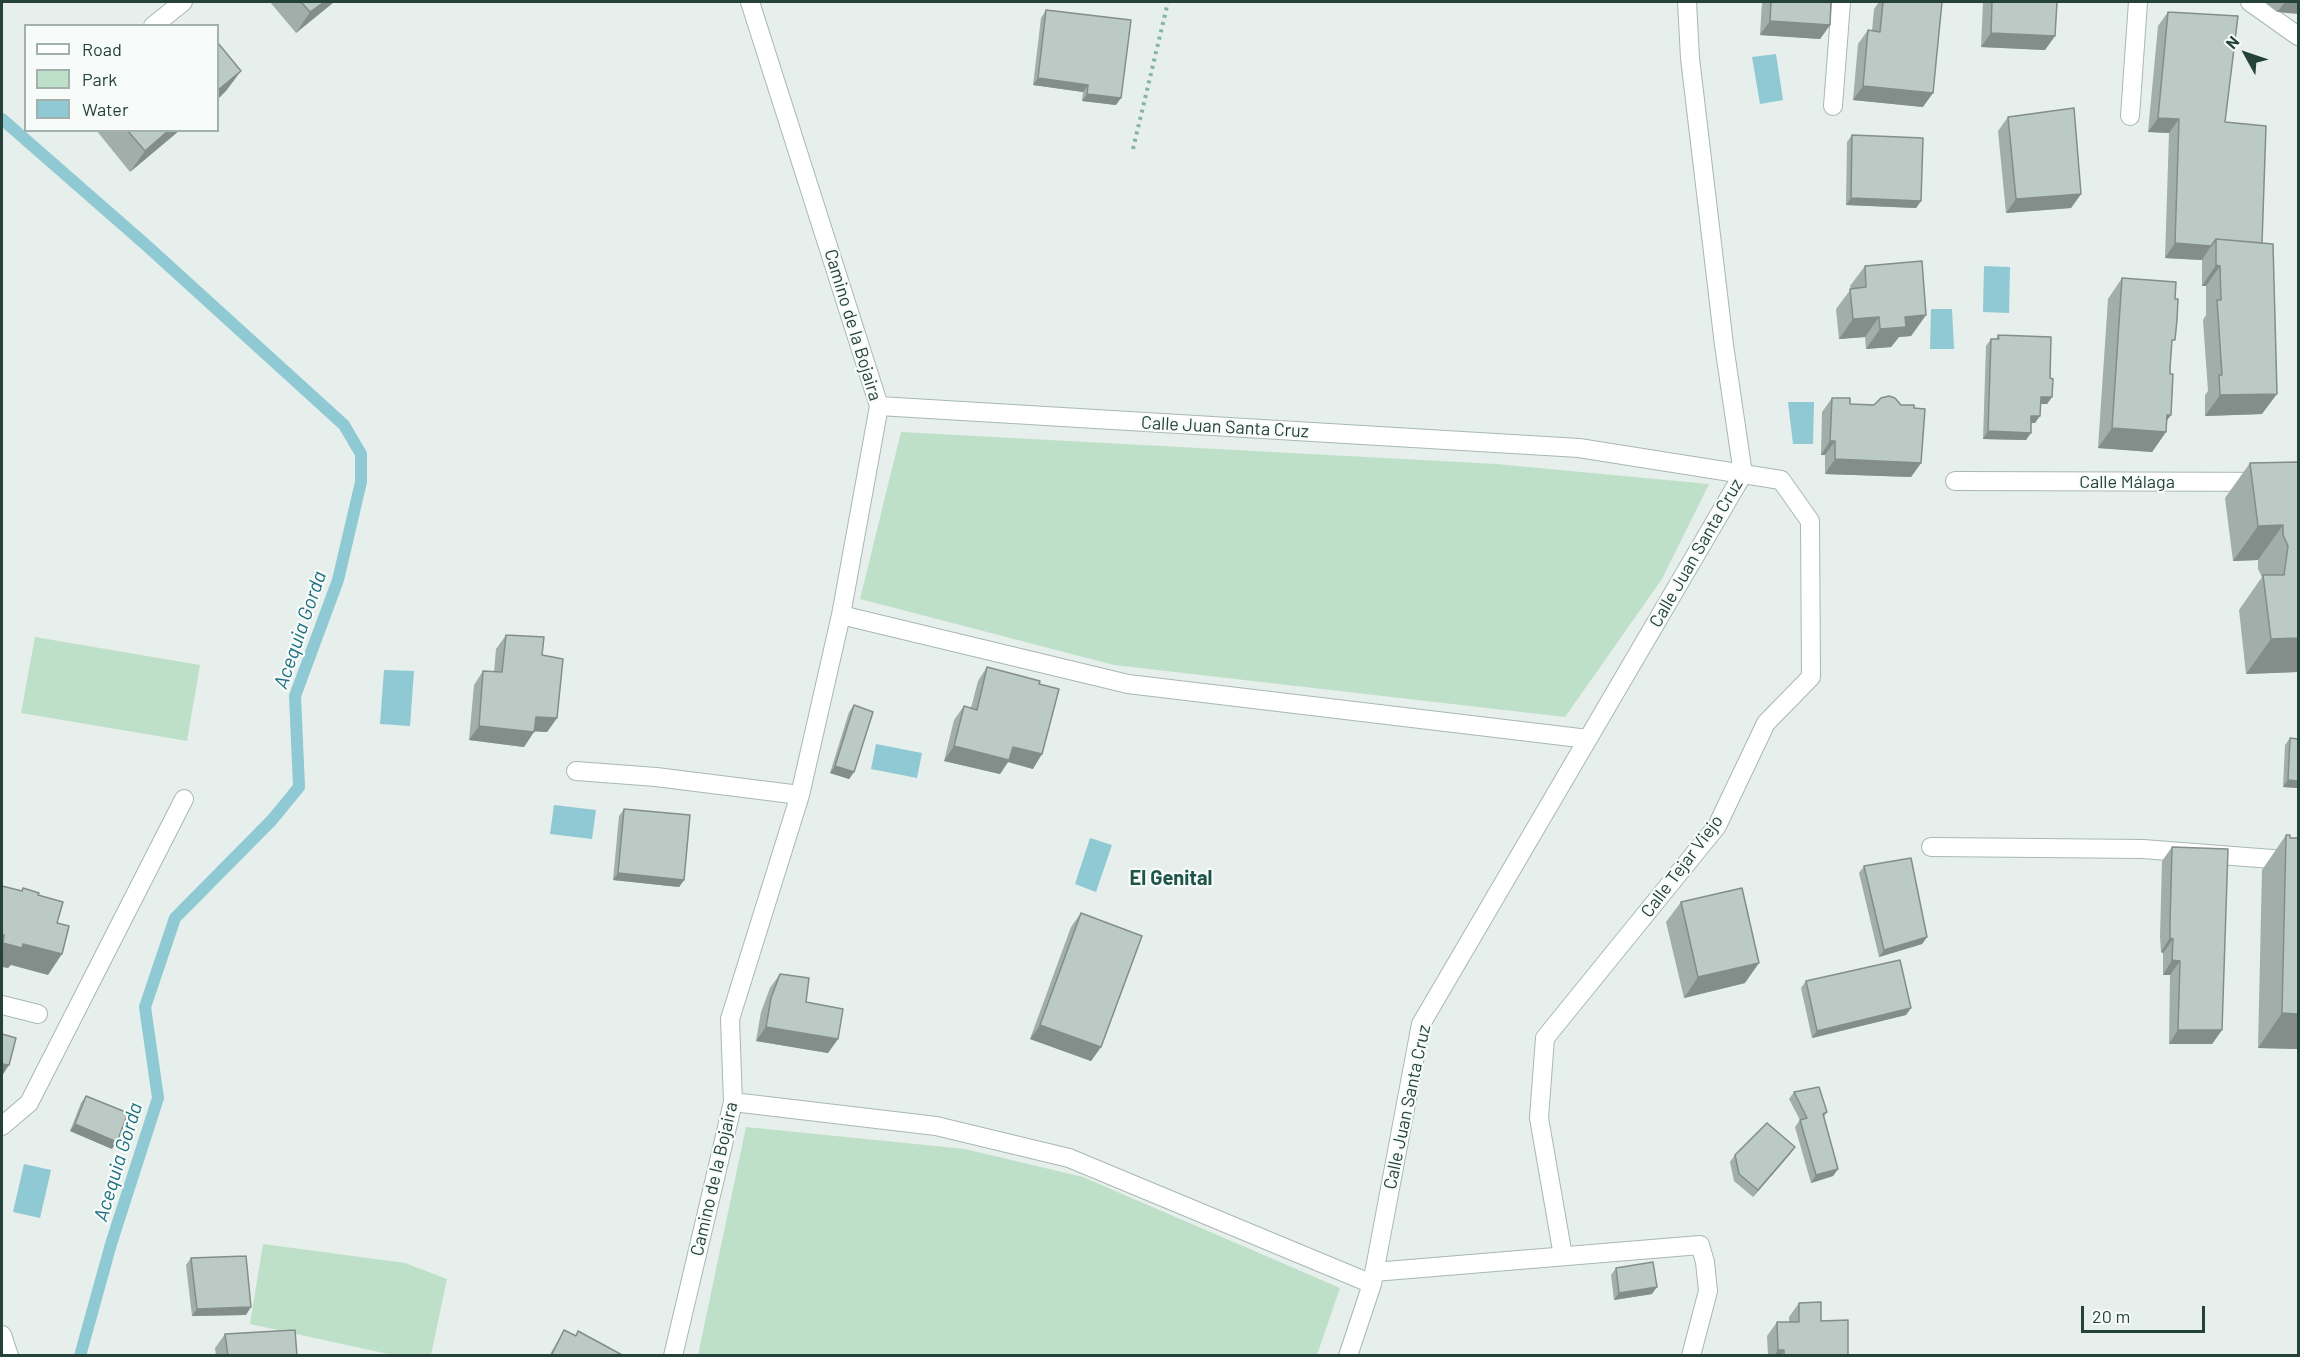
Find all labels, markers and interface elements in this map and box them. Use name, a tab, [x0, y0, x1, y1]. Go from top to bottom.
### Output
legend	[24, 24, 219, 132]
north arrow	[2216, 24, 2276, 84]
text: N	[2221, 32, 2243, 52]
text: Road	[82, 38, 122, 60]
text: Park	[82, 68, 117, 90]
text: Water	[82, 98, 129, 120]
street label: Camino de la Bojaira	[820, 247, 886, 403]
street label: Calle Juan Santa Cruz	[1141, 412, 1309, 442]
street label: Calle Málaga	[2079, 471, 2175, 493]
street label: Calle Juan Santa Cruz	[1645, 475, 1747, 631]
water label: Acequia Gorda	[269, 568, 331, 692]
street label: Calle Tejar Viejo	[1636, 810, 1728, 922]
district label: El Genital	[1130, 866, 1212, 890]
street label: Calle Juan Santa Cruz	[1379, 1023, 1435, 1191]
water label: Acequia Gorda	[89, 1100, 147, 1224]
street label: Camino de la Bojaira	[686, 1100, 742, 1258]
scale bar	[2084, 1294, 2208, 1332]
text: 20 m	[2092, 1305, 2130, 1327]

